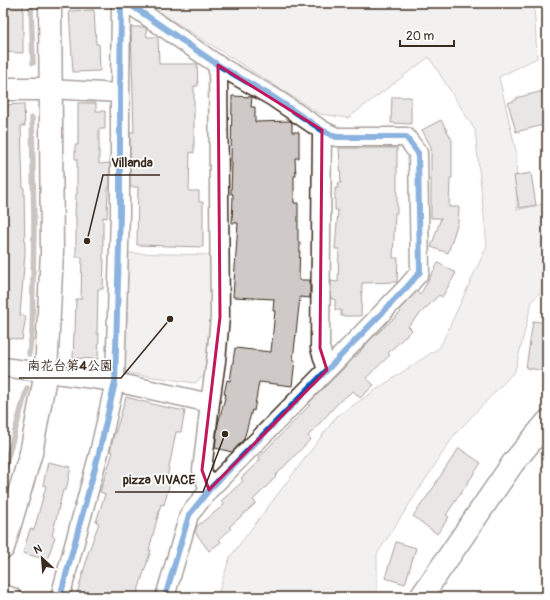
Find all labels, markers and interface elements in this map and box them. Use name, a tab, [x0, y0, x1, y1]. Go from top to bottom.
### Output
scale bar	[400, 22, 454, 48]
text: 20 m	[406, 29, 435, 44]
callout: Villanda	[103, 150, 160, 175]
text: Villanda	[111, 155, 153, 171]
callout: 南花台第4公園	[19, 353, 121, 378]
text: 南花台第4公園	[27, 358, 113, 374]
callout: pizza VIVACE	[115, 467, 203, 492]
text: pizza VIVACE	[123, 472, 195, 488]
north arrow	[22, 538, 62, 578]
text: N	[32, 542, 45, 557]

